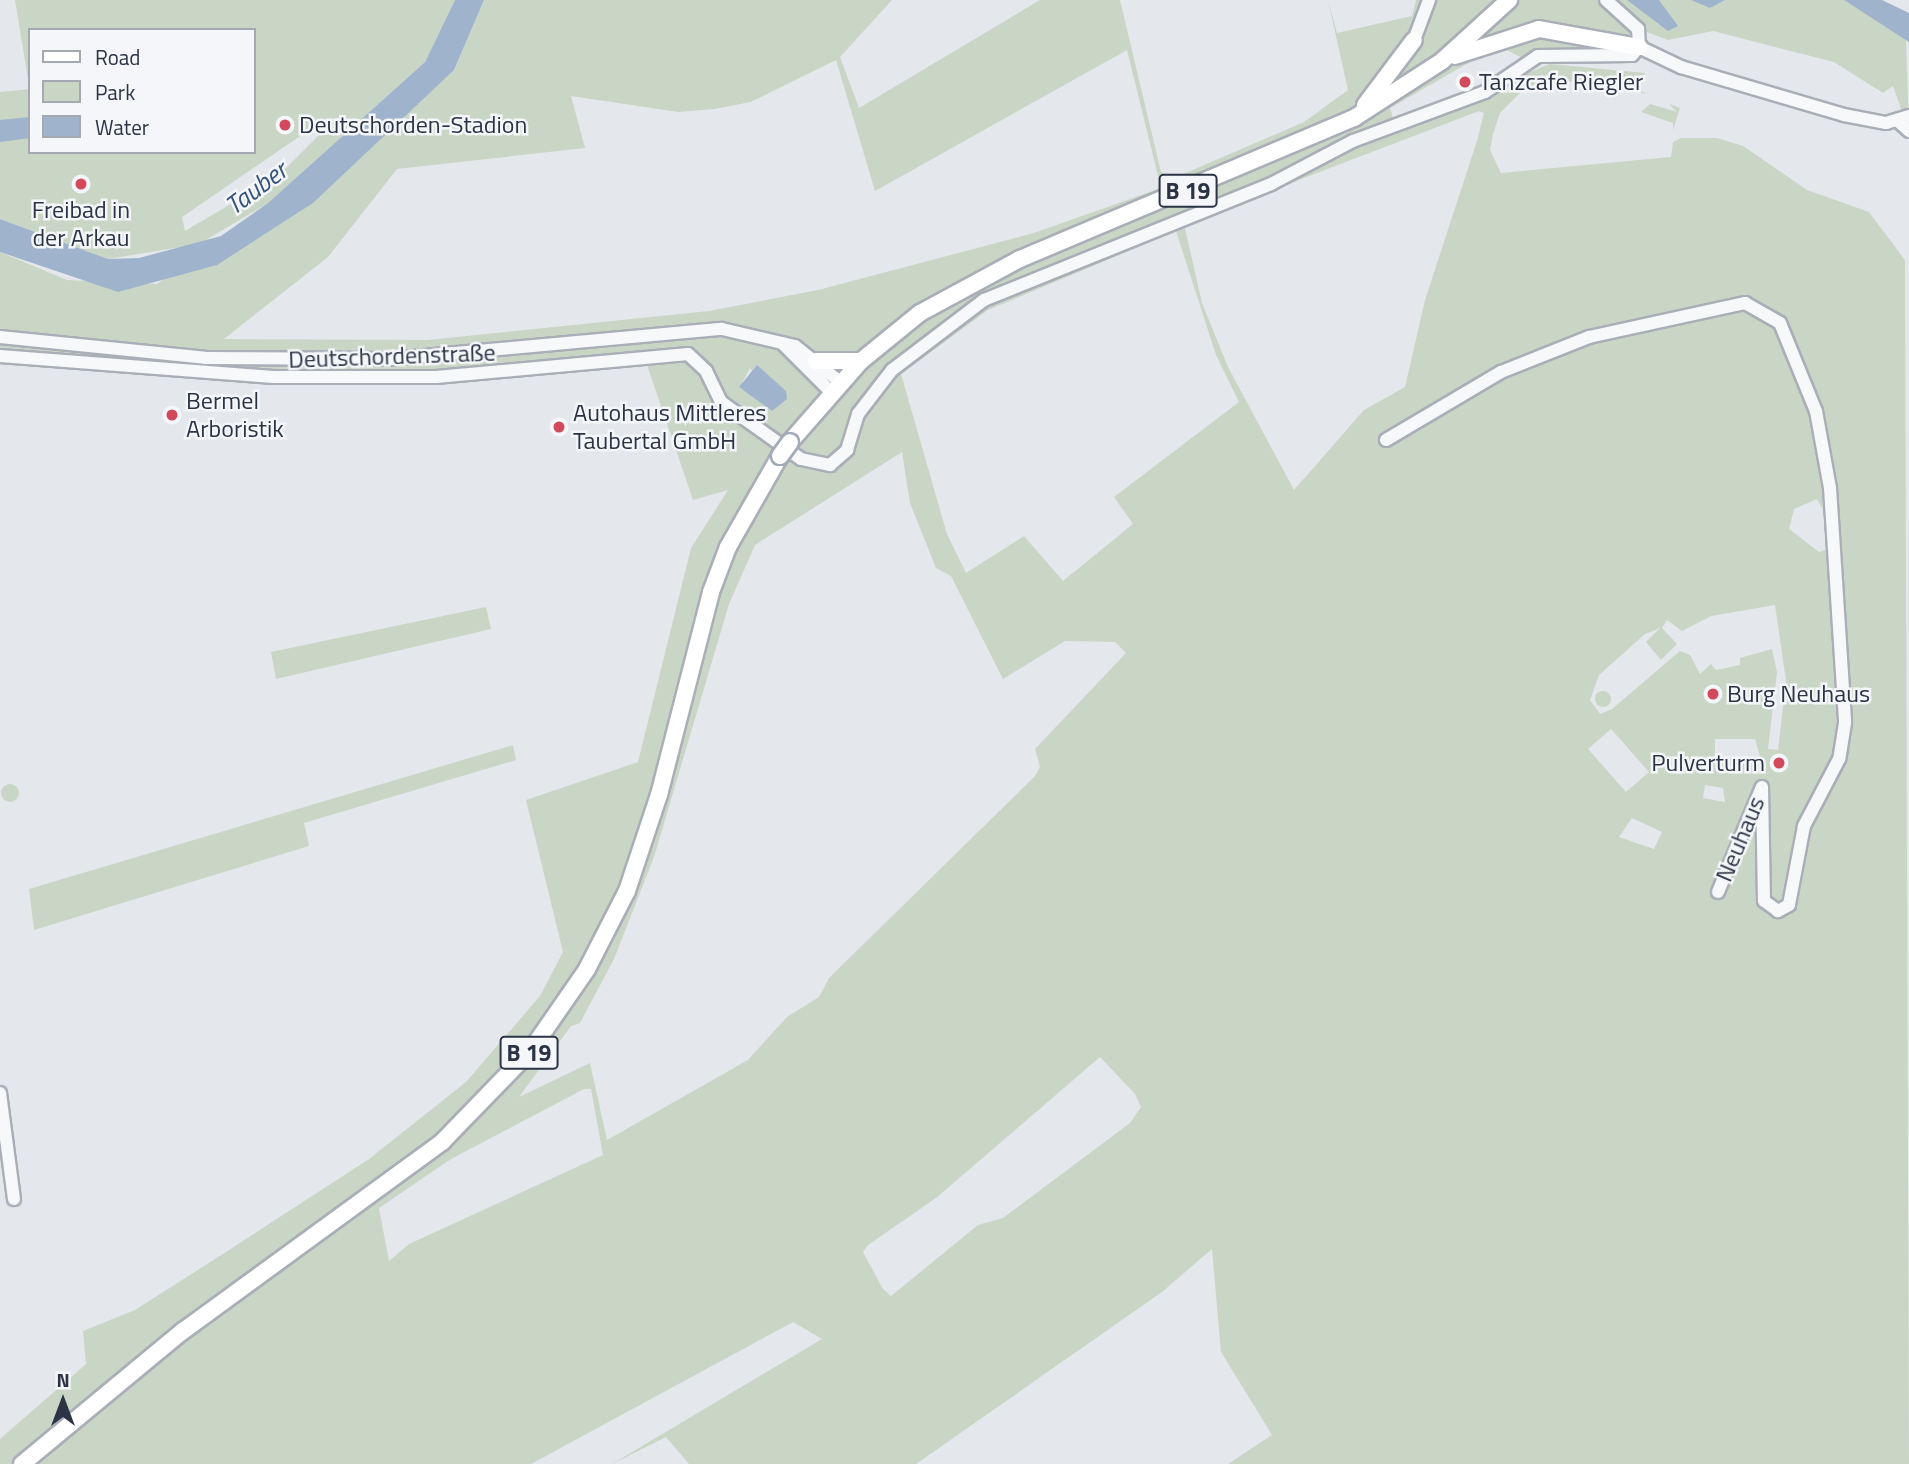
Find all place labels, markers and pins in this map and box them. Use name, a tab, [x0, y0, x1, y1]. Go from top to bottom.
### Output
place label: Tanzcafe Riegler	[1479, 68, 1643, 96]
marker: Tanzcafe Riegler	[1457, 74, 1473, 90]
place label: Deutschorden-Stadion	[299, 111, 527, 139]
marker: Deutschorden-Stadion	[277, 117, 293, 133]
marker: Freibad in der Arkau	[73, 176, 89, 192]
place label: Freibad in der Arkau	[32, 196, 130, 252]
place label: Bermel Arboristik	[186, 387, 284, 443]
place label: Autohaus Mittleres Taubertal GmbH	[573, 399, 767, 455]
marker: Bermel Arboristik	[164, 407, 180, 423]
marker: Autohaus Mittleres Taubertal GmbH	[551, 419, 567, 435]
place label: Burg Neuhaus	[1727, 680, 1870, 708]
marker: Burg Neuhaus	[1705, 686, 1721, 702]
place label: Pulverturm	[1651, 749, 1765, 777]
marker: Pulverturm	[1771, 755, 1787, 771]

